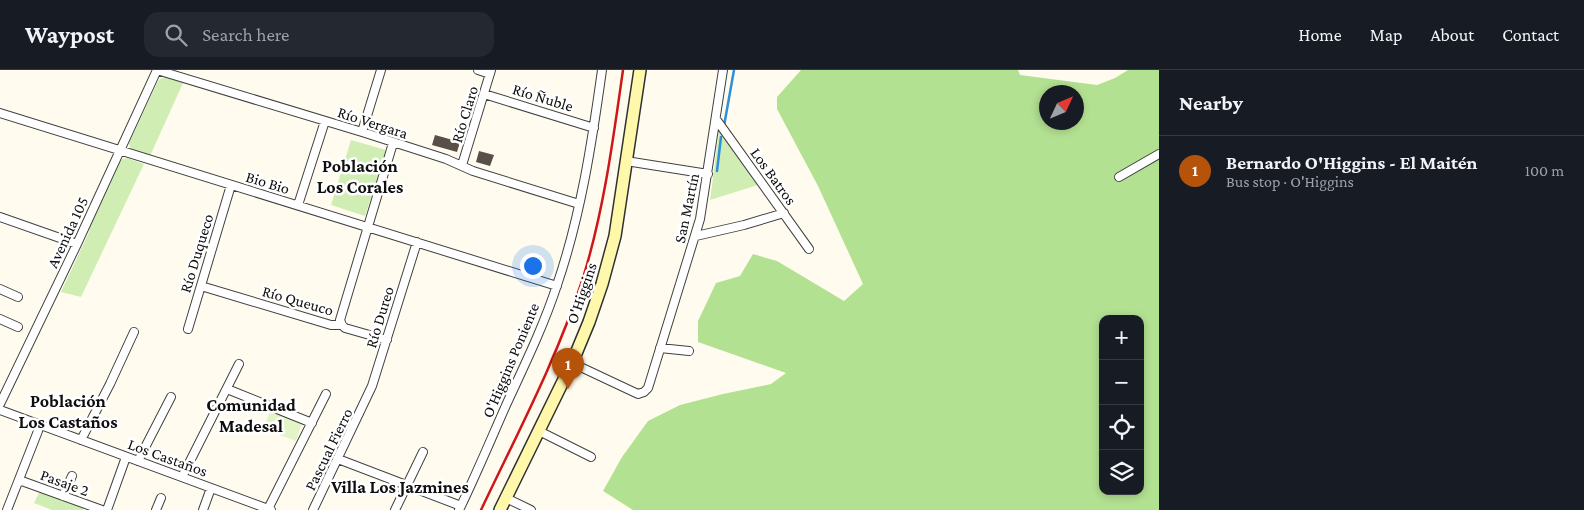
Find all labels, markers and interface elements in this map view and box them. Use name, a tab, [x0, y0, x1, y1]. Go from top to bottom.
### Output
search box	[144, 12, 494, 57]
text: Waypost	[25, 21, 114, 48]
icon: search	[162, 21, 190, 49]
text: Search here	[202, 24, 289, 45]
text: Home	[1299, 25, 1342, 45]
text: Map	[1370, 25, 1402, 45]
text: About	[1430, 25, 1474, 45]
text: Contact	[1502, 25, 1559, 45]
street label: Río Ñuble	[511, 80, 575, 115]
street label: Río Claro	[448, 84, 481, 145]
north arrow	[1039, 85, 1084, 130]
text: Nearby	[1179, 91, 1243, 115]
street label: Río Vergara	[335, 103, 411, 143]
street label: Los Batros	[747, 145, 800, 208]
text: Bernardo O'Higgins - El Maitén	[1226, 152, 1477, 173]
district label: Población Los Corales	[317, 156, 403, 197]
text: 1	[1192, 162, 1198, 179]
text: 100 m	[1525, 162, 1564, 179]
street label: Bio Bio	[244, 168, 292, 197]
street label: San Martín	[671, 171, 702, 245]
text: Bus stop · O'Higgins	[1226, 173, 1354, 190]
street label: Avenida 105	[44, 194, 91, 270]
street label: Río Duqueco	[176, 212, 217, 295]
your location	[520, 253, 546, 279]
street label: O'Higgins	[563, 260, 601, 326]
street label: Río Queuco	[260, 282, 335, 319]
street label: Río Dureo	[362, 284, 397, 350]
street label: O'Higgins Poniente	[479, 300, 543, 420]
map controls	[1099, 315, 1144, 495]
button: +	[1099, 315, 1144, 360]
pin: 1	[552, 348, 584, 389]
button: −	[1099, 360, 1144, 405]
district label: Población Los Castaños	[19, 391, 118, 432]
district label: Comunidad Madesal	[206, 395, 296, 436]
street label: Pascual Fierro	[301, 405, 356, 493]
button: locate	[1099, 405, 1144, 450]
street label: Los Castaños	[126, 435, 210, 480]
button: layers	[1099, 450, 1144, 495]
street label: Pasaje 2	[38, 466, 92, 500]
district label: Villa Los Jazmines	[330, 477, 469, 497]

